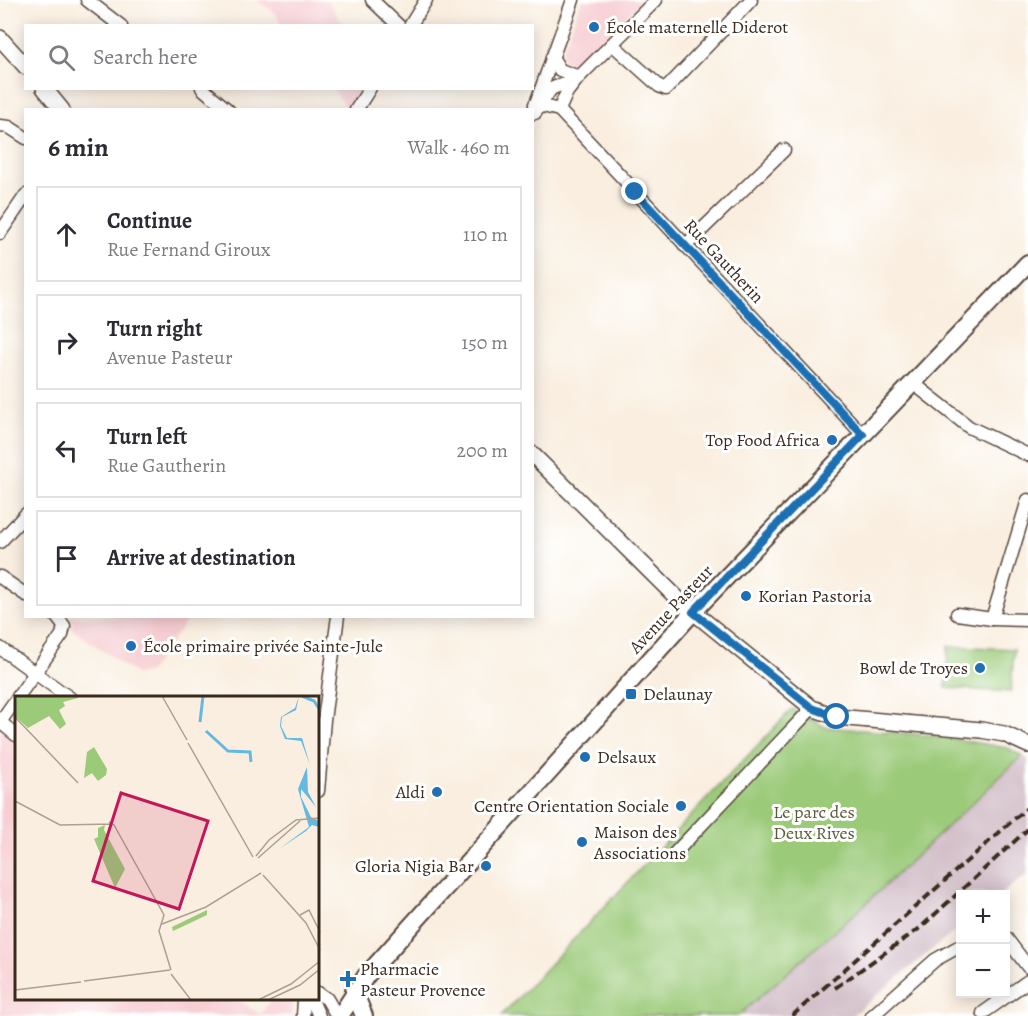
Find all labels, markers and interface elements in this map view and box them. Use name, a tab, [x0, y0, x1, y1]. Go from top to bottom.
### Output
place label: École maternelle Diderot	[606, 15, 788, 39]
marker: École maternelle Diderot	[587, 20, 601, 34]
search box	[24, 24, 534, 90]
icon: search	[45, 41, 78, 74]
text: Search here	[93, 42, 198, 72]
text: 6 min	[48, 130, 109, 165]
text: Walk · 460 m	[407, 134, 510, 161]
route end	[621, 178, 647, 204]
text: Continue	[107, 206, 192, 236]
street label: Rue Gautherin	[679, 214, 769, 308]
icon: ahead	[50, 218, 83, 251]
text: 110 m	[463, 221, 508, 248]
text: Rue Fernand Giroux	[107, 236, 271, 263]
text: Turn right	[107, 314, 203, 344]
icon: right	[50, 326, 83, 359]
text: 150 m	[461, 329, 508, 356]
text: Avenue Pasteur	[107, 344, 233, 371]
text: Turn left	[107, 422, 187, 452]
place label: Top Food Africa	[705, 428, 821, 452]
marker: Top Food Africa	[825, 433, 839, 447]
icon: left	[50, 434, 83, 467]
text: 200 m	[457, 437, 508, 464]
text: Rue Gautherin	[107, 452, 226, 479]
icon: arrive	[50, 542, 83, 575]
text: Arrive at destination	[107, 543, 296, 573]
street label: Avenue Pasteur	[623, 559, 718, 659]
place label: Korian Pastoria	[758, 584, 873, 608]
marker: Korian Pastoria	[739, 589, 753, 603]
place label: École primaire privée Sainte-Jule	[143, 634, 383, 658]
marker: École primaire privée Sainte-Jule	[124, 639, 138, 653]
place label: Bowl de Troyes	[859, 656, 968, 680]
marker: Bowl de Troyes	[973, 661, 987, 675]
place label: Delaunay	[643, 682, 713, 706]
marker: Delaunay	[624, 687, 638, 701]
inset map	[15, 696, 320, 1001]
route start	[823, 703, 849, 729]
place label: Delsaux	[597, 745, 656, 769]
marker: Delsaux	[578, 750, 592, 764]
place label: Aldi	[395, 780, 425, 804]
marker: Aldi	[430, 785, 444, 799]
place label: Centre Orientation Sociale	[474, 794, 669, 818]
marker: Centre Orientation Sociale	[674, 799, 688, 813]
park label: Le parc des Deux Rives	[773, 800, 855, 845]
place label: Maison des Associations	[593, 820, 686, 865]
marker: Maison des Associations	[575, 835, 589, 849]
place label: Gloria Nigia Bar	[355, 854, 474, 878]
marker: Gloria Nigia Bar	[479, 859, 493, 873]
map controls	[956, 890, 1010, 998]
button: +	[956, 890, 1010, 944]
button: −	[956, 944, 1010, 998]
place label: Pharmacie Pasteur Provence	[360, 957, 486, 1002]
marker: Pharmacie Pasteur Provence	[341, 972, 355, 986]

